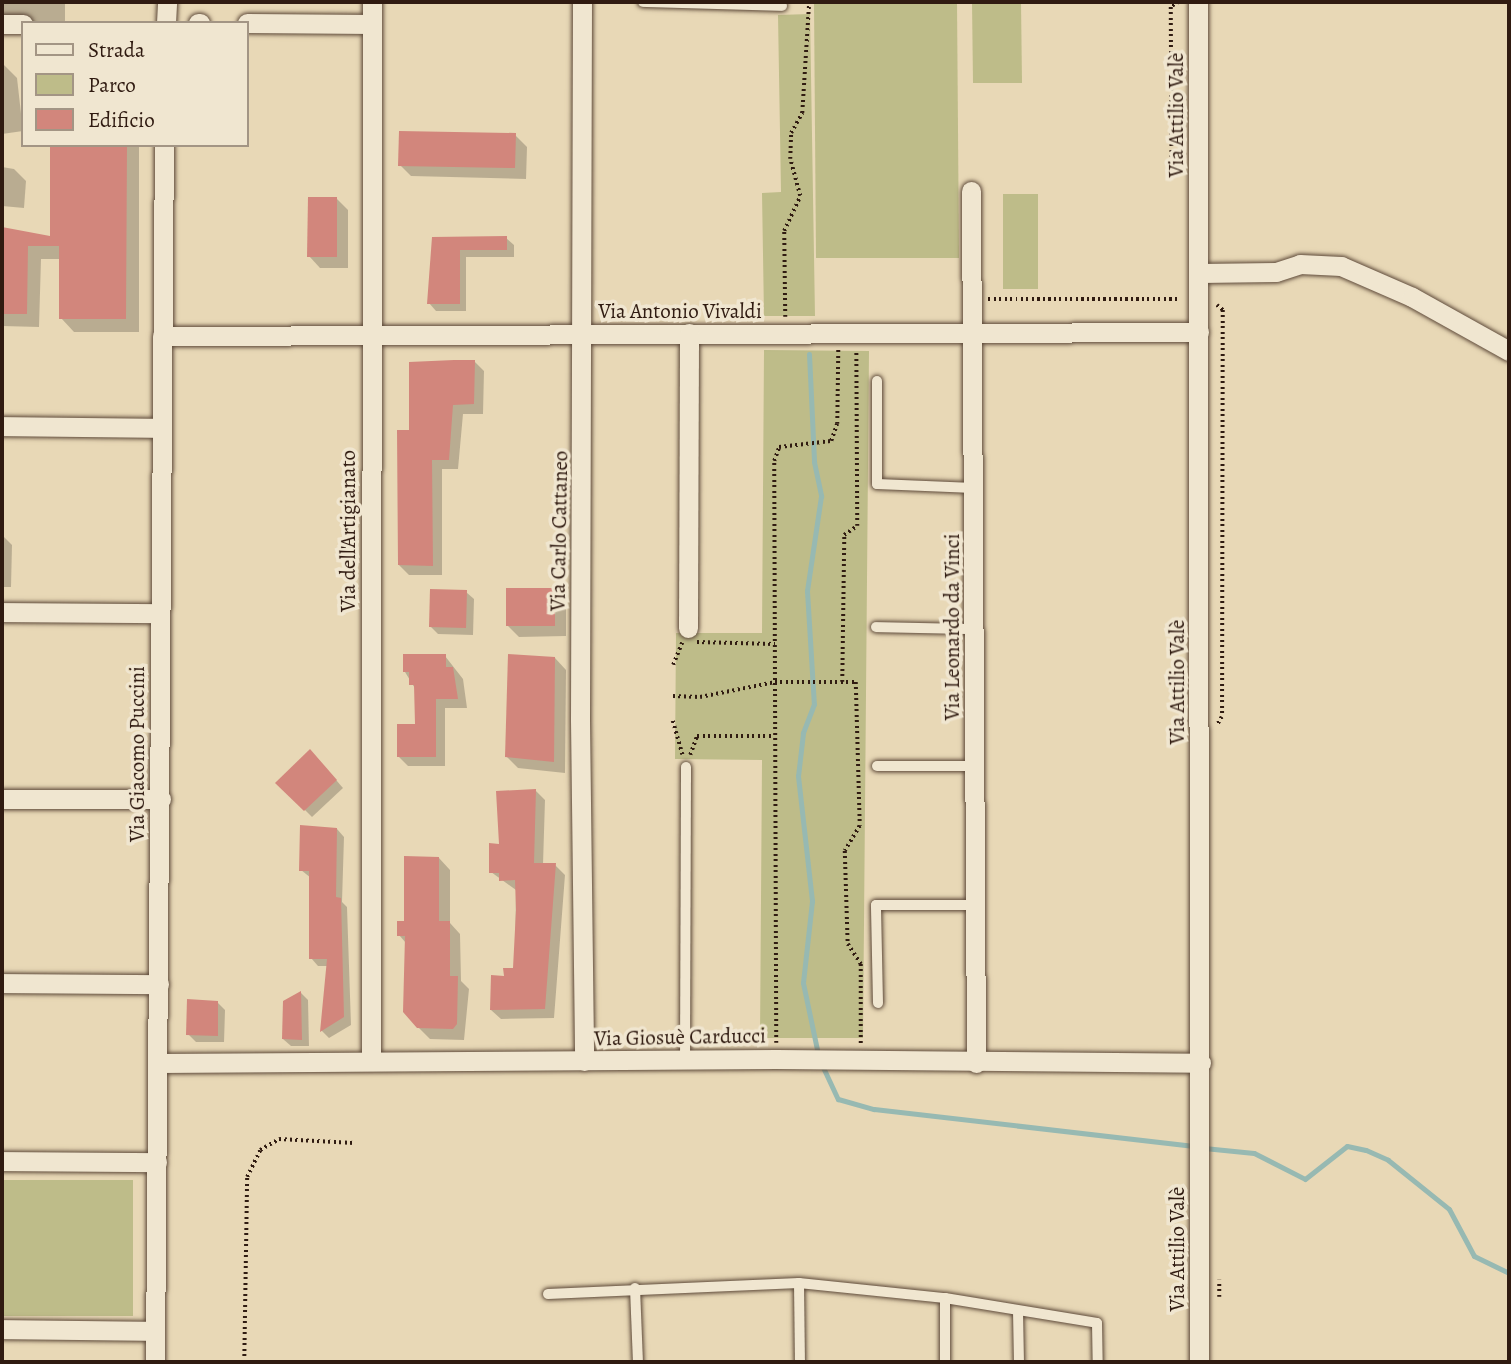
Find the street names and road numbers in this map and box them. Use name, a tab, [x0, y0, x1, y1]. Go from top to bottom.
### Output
street label: Via Attilio Valè	[1163, 53, 1189, 177]
street label: Via Antonio Vivaldi	[598, 298, 762, 324]
street label: Via dell'Artigianato	[335, 450, 361, 612]
street label: Via Carlo Cattaneo	[545, 451, 573, 611]
street label: Via Leonardo da Vinci	[939, 534, 965, 720]
street label: Via Attilio Valè	[1164, 620, 1190, 744]
street label: Via Giacomo Puccini	[124, 666, 150, 842]
street label: Via Giosuè Carducci	[594, 1023, 766, 1051]
street label: Via Attilio Valè	[1164, 1187, 1190, 1311]

